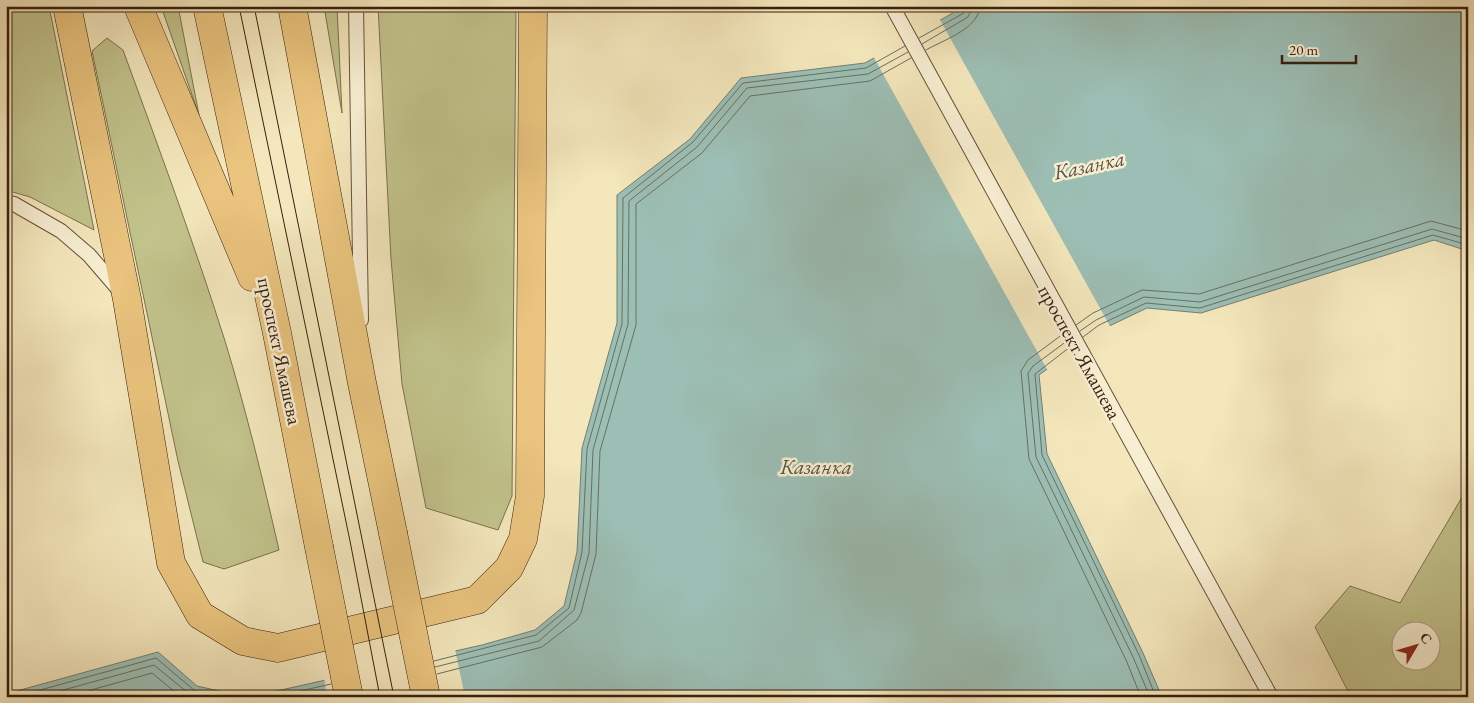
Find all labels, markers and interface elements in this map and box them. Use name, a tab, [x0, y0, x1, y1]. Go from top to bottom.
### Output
scale bar	[1282, 32, 1355, 64]
text: 20 m	[1289, 40, 1318, 59]
water label: Казанка	[1050, 144, 1127, 186]
street label: проспект Ямашева	[252, 275, 308, 427]
street label: проспект Ямашева	[1032, 280, 1128, 424]
water label: Казанка	[779, 453, 852, 480]
north arrow	[1392, 620, 1442, 670]
text: С	[1416, 629, 1436, 648]

